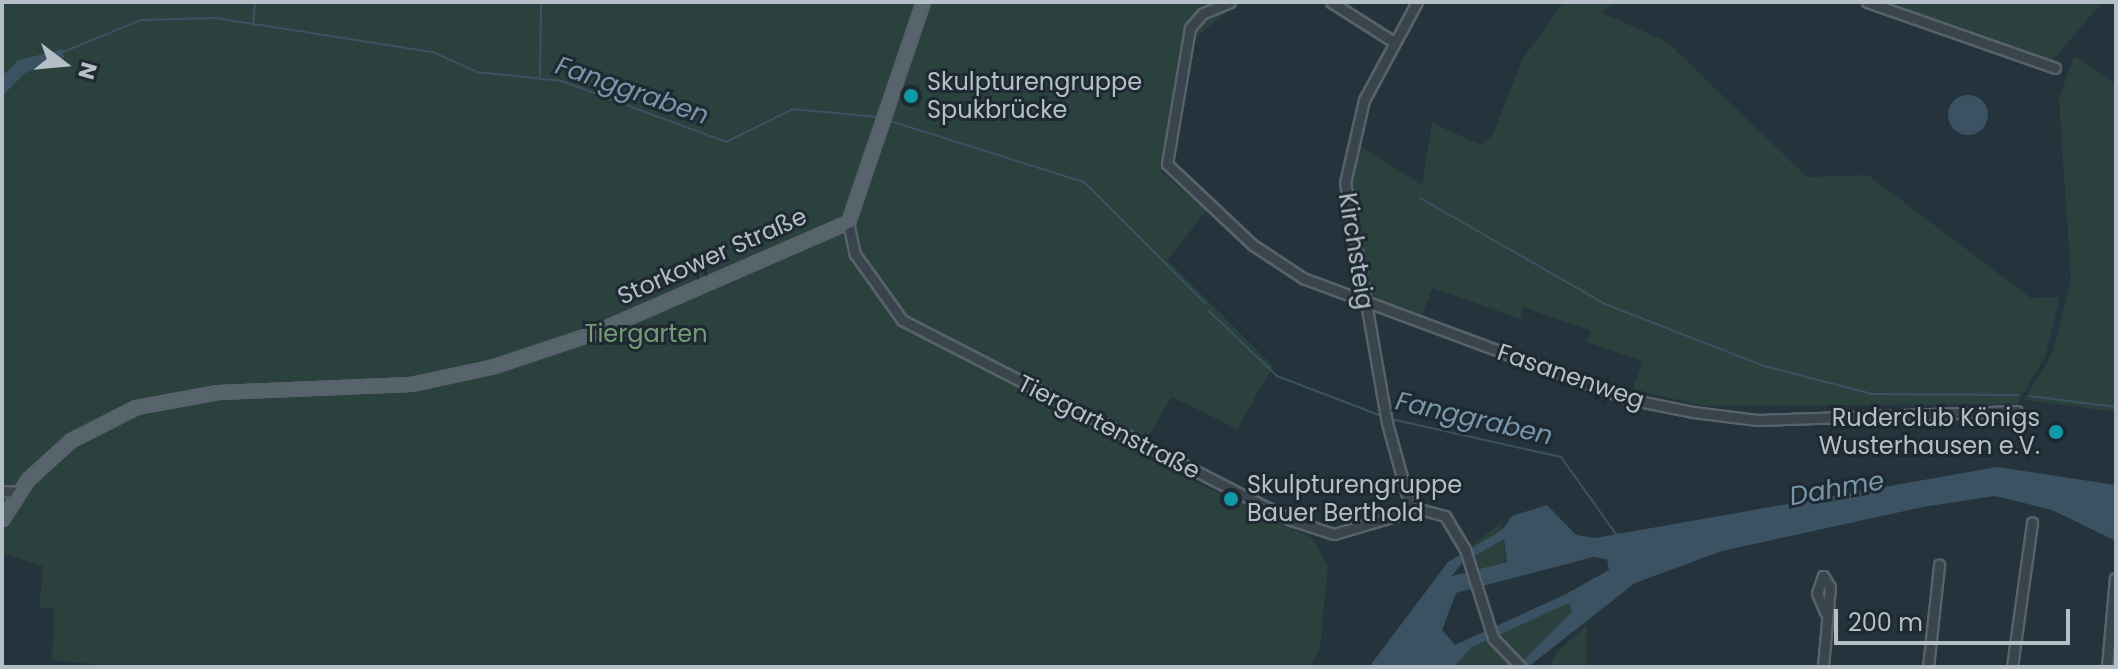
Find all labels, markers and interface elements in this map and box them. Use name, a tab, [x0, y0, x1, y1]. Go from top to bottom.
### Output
north arrow	[24, 24, 104, 104]
water label: Fanggraben	[551, 50, 713, 132]
text: N	[70, 59, 105, 83]
place label: Skulpturengruppe Spukbrücke	[927, 68, 1142, 124]
marker: Skulpturengruppe Spukbrücke	[902, 87, 920, 105]
street label: Kirchsteig	[1333, 191, 1379, 311]
street label: Storkower Straße	[613, 201, 811, 311]
park label: Tiergarten	[584, 320, 708, 348]
street label: Fasanenweg	[1494, 337, 1648, 415]
street label: Tiergartenstraße	[1013, 369, 1205, 485]
water label: Fanggraben	[1393, 386, 1555, 452]
place label: Ruderclub Königs Wusterhausen e.V.	[1819, 404, 2040, 460]
marker: Ruderclub Königs Wusterhausen e.V.	[2047, 423, 2065, 441]
water label: Dahme	[1787, 465, 1887, 513]
place label: Skulpturengruppe Bauer Berthold	[1247, 471, 1462, 527]
marker: Skulpturengruppe Bauer Berthold	[1222, 490, 1240, 508]
scale bar	[1838, 593, 2074, 643]
text: 200 m	[1848, 606, 1923, 639]

